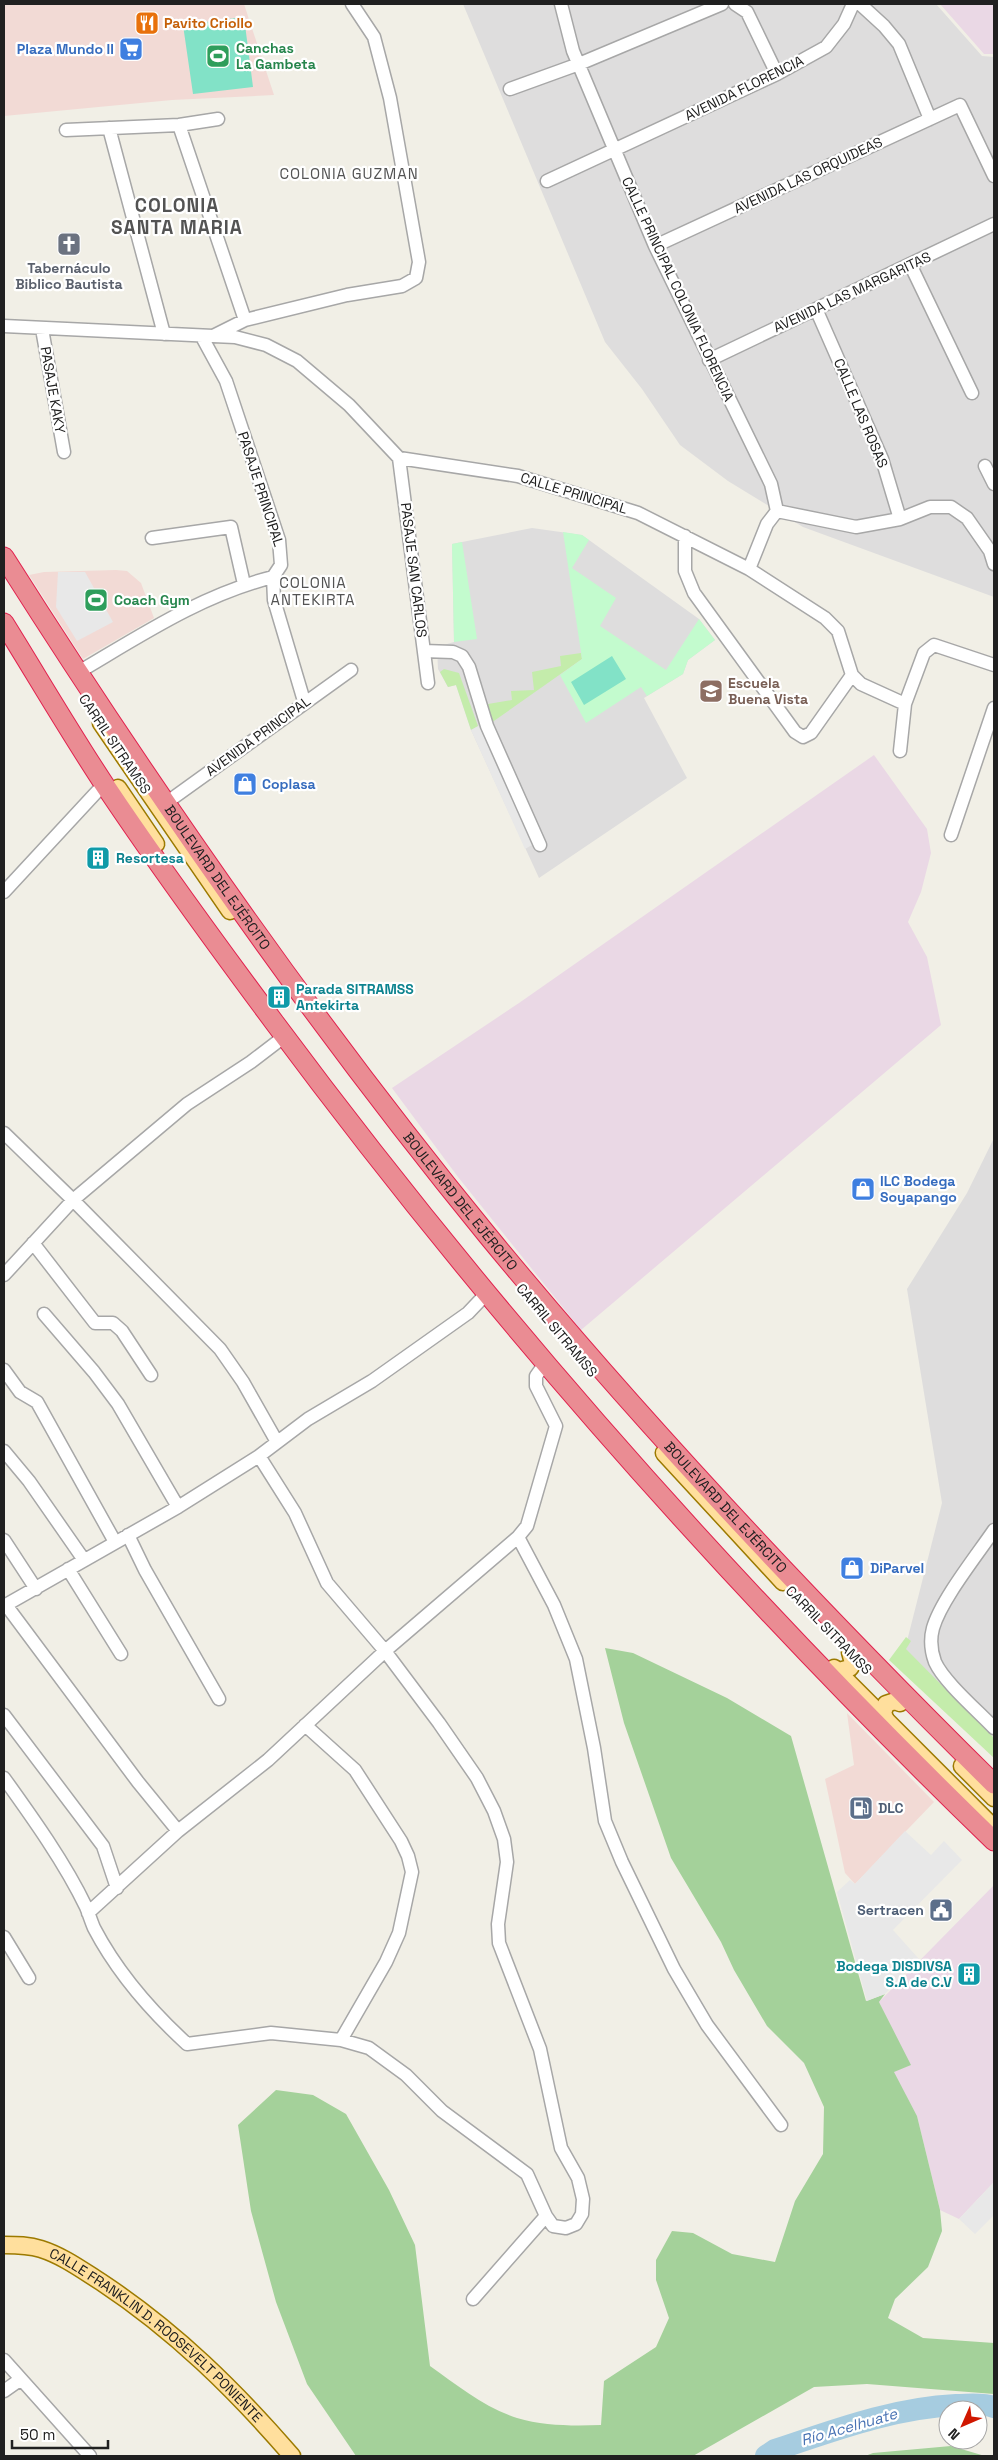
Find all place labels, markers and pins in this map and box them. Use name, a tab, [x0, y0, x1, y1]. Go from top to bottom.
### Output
restaurant icon: Pavito Criollo	[134, 10, 160, 36]
place label: Pavito Criollo	[164, 14, 253, 32]
supermarket icon: Plaza Mundo II	[118, 36, 144, 62]
place label: Canchas La Gambeta	[236, 39, 316, 73]
place label: Plaza Mundo II	[17, 40, 114, 58]
sports icon: Canchas La Gambeta	[205, 43, 231, 69]
church icon: Tabernáculo Biblico Bautista	[56, 231, 82, 257]
place label: Tabernáculo Biblico Bautista	[15, 259, 123, 293]
sports icon: Coach Gym	[83, 587, 109, 613]
place label: Coach Gym	[114, 591, 190, 609]
place label: Escuela Buena Vista	[728, 674, 808, 708]
school or university icon: Escuela Buena Vista	[698, 678, 724, 704]
shop icon: Coplasa	[232, 771, 258, 797]
place label: Coplasa	[262, 775, 316, 793]
building icon: Resortesa	[85, 845, 111, 871]
place label: Resortesa	[116, 849, 184, 867]
place label: Parada SITRAMSS Antekirta	[296, 980, 414, 1014]
building icon: Parada SITRAMSS Antekirta	[266, 984, 292, 1010]
place label: ILC Bodega Soyapango	[880, 1172, 957, 1206]
shop icon: ILC Bodega Soyapango	[850, 1176, 876, 1202]
shop icon: DiParvel	[839, 1555, 865, 1581]
place label: DiParvel	[870, 1559, 924, 1577]
fuel station icon: DLC	[848, 1795, 874, 1821]
place label: DLC	[878, 1799, 904, 1817]
public building icon: Sertracen	[928, 1897, 954, 1923]
place label: Sertracen	[857, 1901, 924, 1919]
place label: Bodega DISDIVSA S.A de C.V	[836, 1957, 952, 1991]
building icon: Bodega DISDIVSA S.A de C.V	[956, 1961, 982, 1987]

